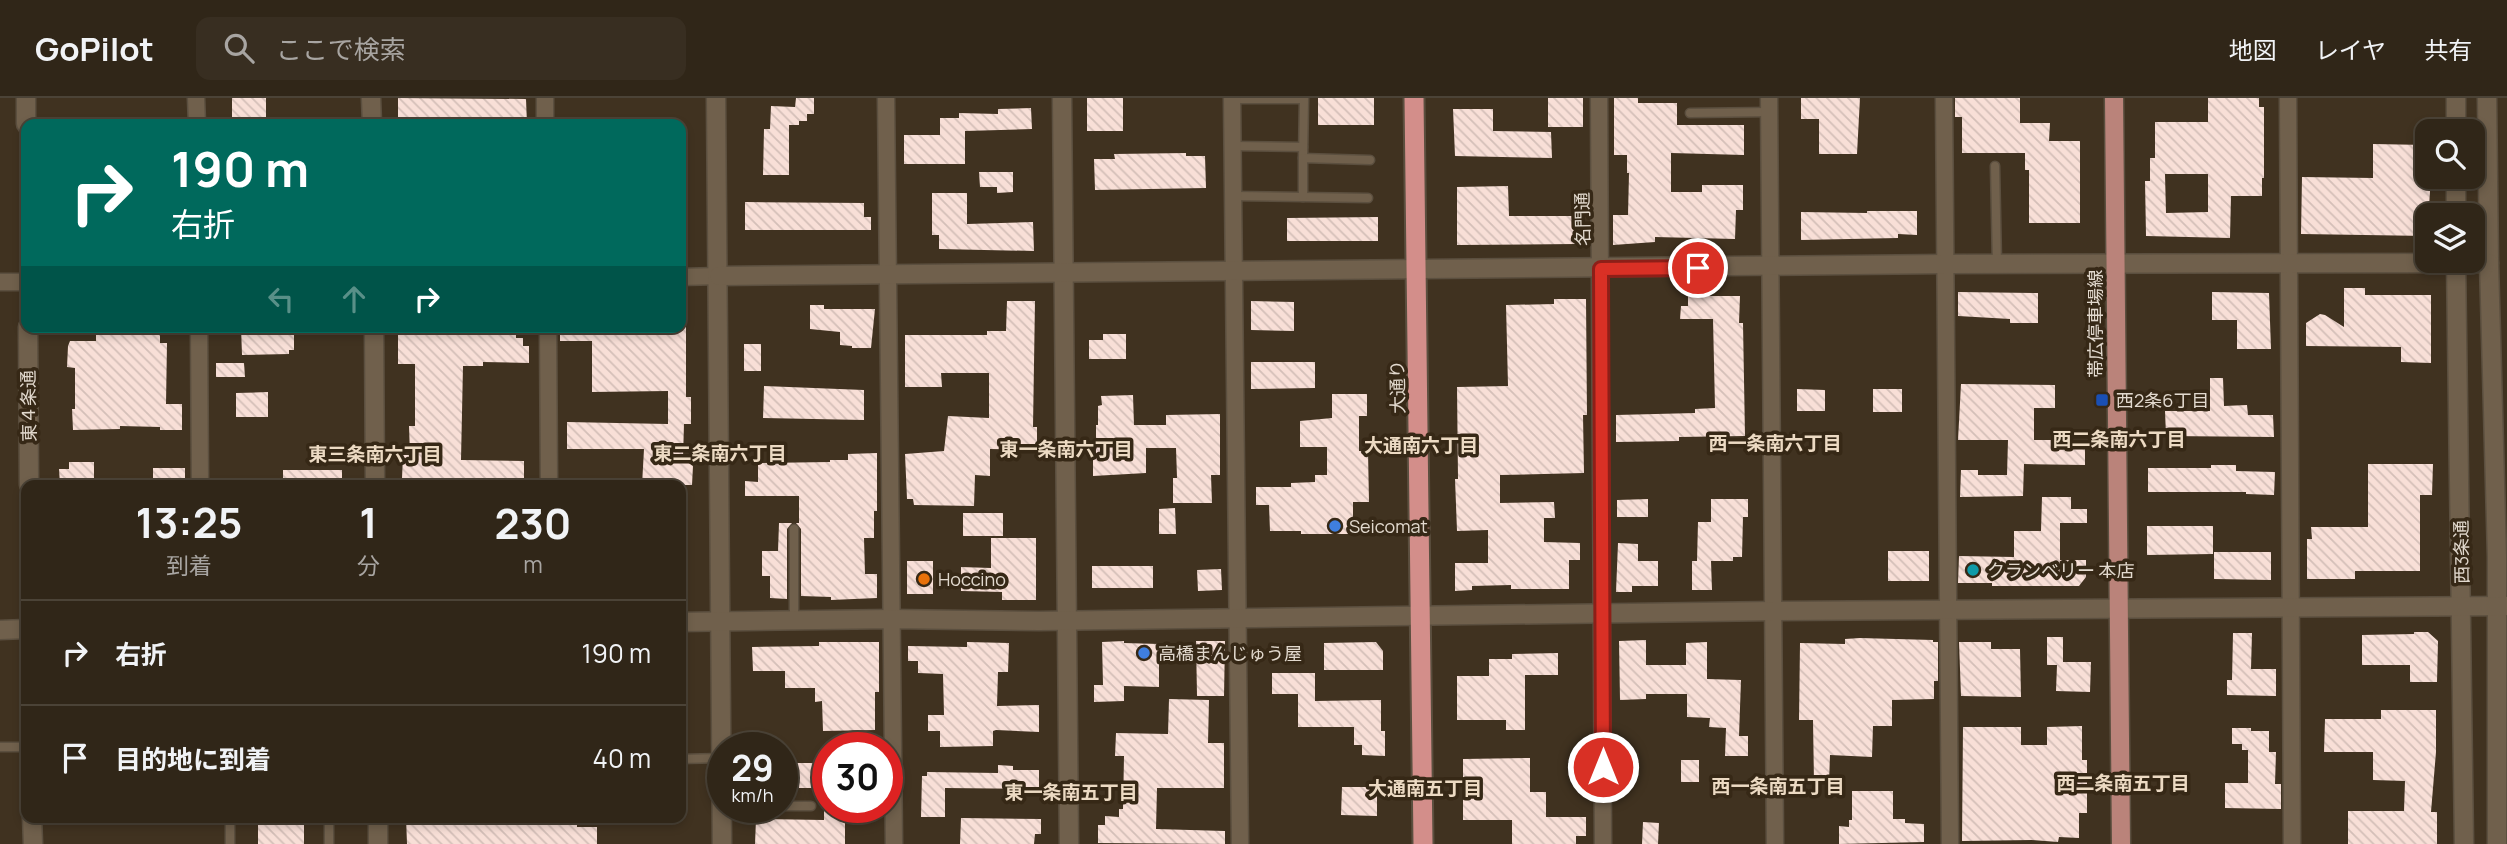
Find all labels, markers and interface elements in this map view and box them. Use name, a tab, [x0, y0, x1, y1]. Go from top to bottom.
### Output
search box	[196, 17, 686, 80]
text: GoPilot	[35, 26, 154, 71]
icon: search	[220, 29, 258, 67]
text: ここで検索	[276, 31, 406, 67]
text: 地図	[2229, 33, 2277, 66]
text: レイヤ	[2315, 33, 2386, 66]
text: 共有	[2424, 33, 2472, 66]
map controls	[2415, 119, 2485, 273]
button: search	[2415, 119, 2485, 189]
text: 190 m	[171, 135, 309, 202]
icon: right	[56, 147, 147, 238]
street label: 名門通	[1570, 192, 1594, 246]
text: 右折	[171, 202, 235, 246]
button: layers	[2415, 203, 2485, 273]
pin	[1668, 238, 1728, 298]
icon: arrive	[1679, 249, 1717, 287]
street label: 帯広停車場線	[2083, 270, 2107, 378]
icon: left	[262, 280, 300, 318]
icon: ahead	[335, 280, 373, 318]
icon: right	[408, 280, 446, 318]
street label: 大通り	[1385, 360, 1409, 414]
street label: 東４条通	[15, 370, 41, 442]
place label: 西2条6丁目	[2116, 388, 2209, 412]
marker: 西2条6丁目	[2094, 392, 2110, 408]
district label: 西二条南六丁目	[2052, 426, 2186, 452]
district label: 西一条南六丁目	[1708, 430, 1842, 456]
district label: 大通南六丁目	[1364, 432, 1478, 458]
district label: 東一条南六丁目	[999, 436, 1133, 462]
district label: 東二条南六丁目	[653, 440, 787, 466]
district label: 東三条南六丁目	[308, 441, 442, 467]
text: 13:25	[136, 493, 242, 551]
text: 1	[359, 493, 378, 551]
text: 230	[494, 494, 571, 552]
place label: Seicomat	[1349, 514, 1428, 538]
marker: Seicomat	[1327, 518, 1343, 534]
street label: 西3条通	[2448, 520, 2474, 584]
text: m	[523, 548, 543, 580]
text: 到着	[166, 549, 212, 581]
text: 分	[357, 549, 380, 581]
place label: クランベリー 本店	[1987, 558, 2135, 582]
marker: クランベリー 本店	[1965, 562, 1981, 578]
place label: Hoccino	[938, 567, 1006, 591]
marker: Hoccino	[916, 571, 932, 587]
icon: right	[56, 634, 94, 672]
text: 190 m	[582, 635, 651, 671]
text: 右折	[115, 636, 167, 672]
place label: 高橋まんじゅう屋	[1158, 641, 1302, 665]
marker: 高橋まんじゅう屋	[1136, 645, 1152, 661]
position arrow	[1566, 730, 1640, 804]
speed limit sign: 30	[812, 732, 903, 823]
icon: arrive	[56, 739, 94, 777]
text: 40 m	[593, 740, 651, 776]
text: 目的地に到着	[115, 741, 271, 777]
text: 29	[731, 744, 774, 792]
district label: 西二条南五丁目	[2056, 770, 2190, 796]
district label: 西一条南五丁目	[1711, 773, 1845, 799]
district label: 大通南五丁目	[1368, 775, 1482, 801]
district label: 東一条南五丁目	[1004, 779, 1138, 805]
text: km/h	[732, 783, 773, 807]

